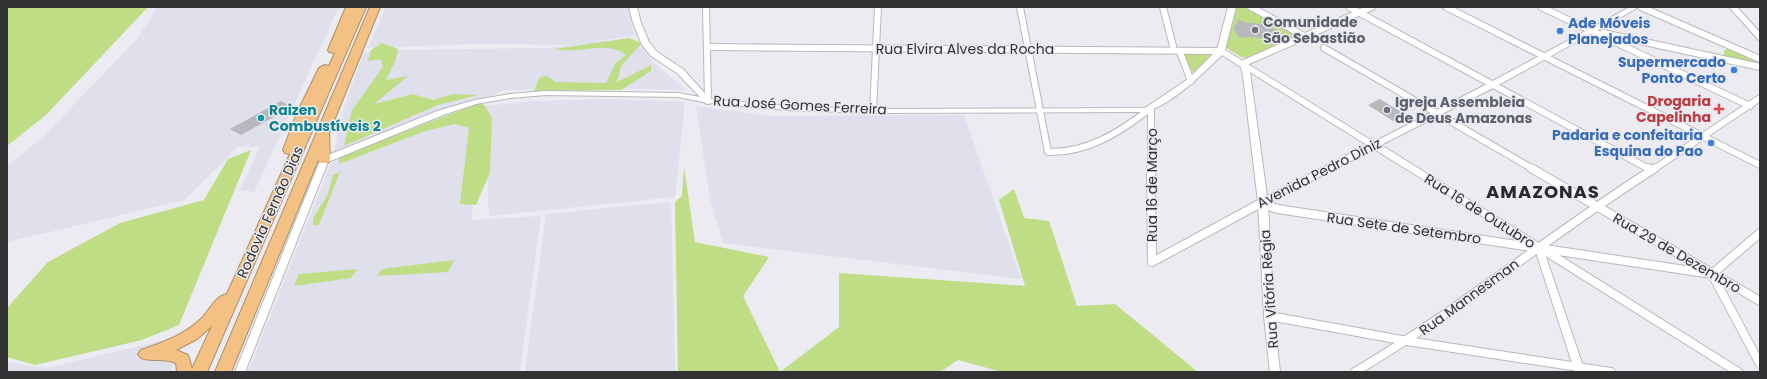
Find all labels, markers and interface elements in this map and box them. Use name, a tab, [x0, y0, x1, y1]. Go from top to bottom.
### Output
place label: Comunidade São Sebastião	[1263, 12, 1365, 48]
place label: Ade Móveis Planejados	[1568, 13, 1651, 49]
marker: Comunidade São Sebastião	[1250, 25, 1260, 35]
marker: Ade Móveis Planejados	[1555, 26, 1565, 36]
street label: Rua Elvira Alves da Rocha	[876, 39, 1054, 59]
place label: Supermercado Ponto Certo	[1618, 52, 1726, 88]
marker: Supermercado Ponto Certo	[1729, 65, 1739, 75]
street label: Rua José Gomes Ferreira	[713, 90, 887, 120]
place label: Drogaria Capelinha	[1636, 91, 1711, 127]
place label: Igreja Assembleia de Deus Amazonas	[1395, 92, 1533, 128]
place label: Raizen Combustíveis 2	[269, 100, 381, 136]
marker: Drogaria Capelinha	[1714, 104, 1724, 114]
marker: Igreja Assembleia de Deus Amazonas	[1382, 105, 1392, 115]
marker: Raizen Combustíveis 2	[256, 113, 266, 123]
place label: Padaria e confeitaria Esquina do Pao	[1552, 125, 1703, 161]
street label: Rua 16 de Março	[1142, 128, 1162, 242]
street label: Avenida Pedro Diniz	[1253, 133, 1385, 213]
marker: Padaria e confeitaria Esquina do Pao	[1706, 138, 1716, 148]
street label: Rodovia Fernão Dias	[232, 143, 308, 281]
street label: Rua 16 de Outubro	[1421, 169, 1539, 253]
district label: AMAZONAS	[1486, 179, 1600, 204]
street label: Rua Sete de Setembro	[1326, 207, 1483, 249]
street label: Rua 29 de Dezembro	[1609, 208, 1745, 298]
street label: Rua Vitória Régia	[1255, 229, 1283, 349]
street label: Rua Mannesman	[1415, 254, 1523, 340]

